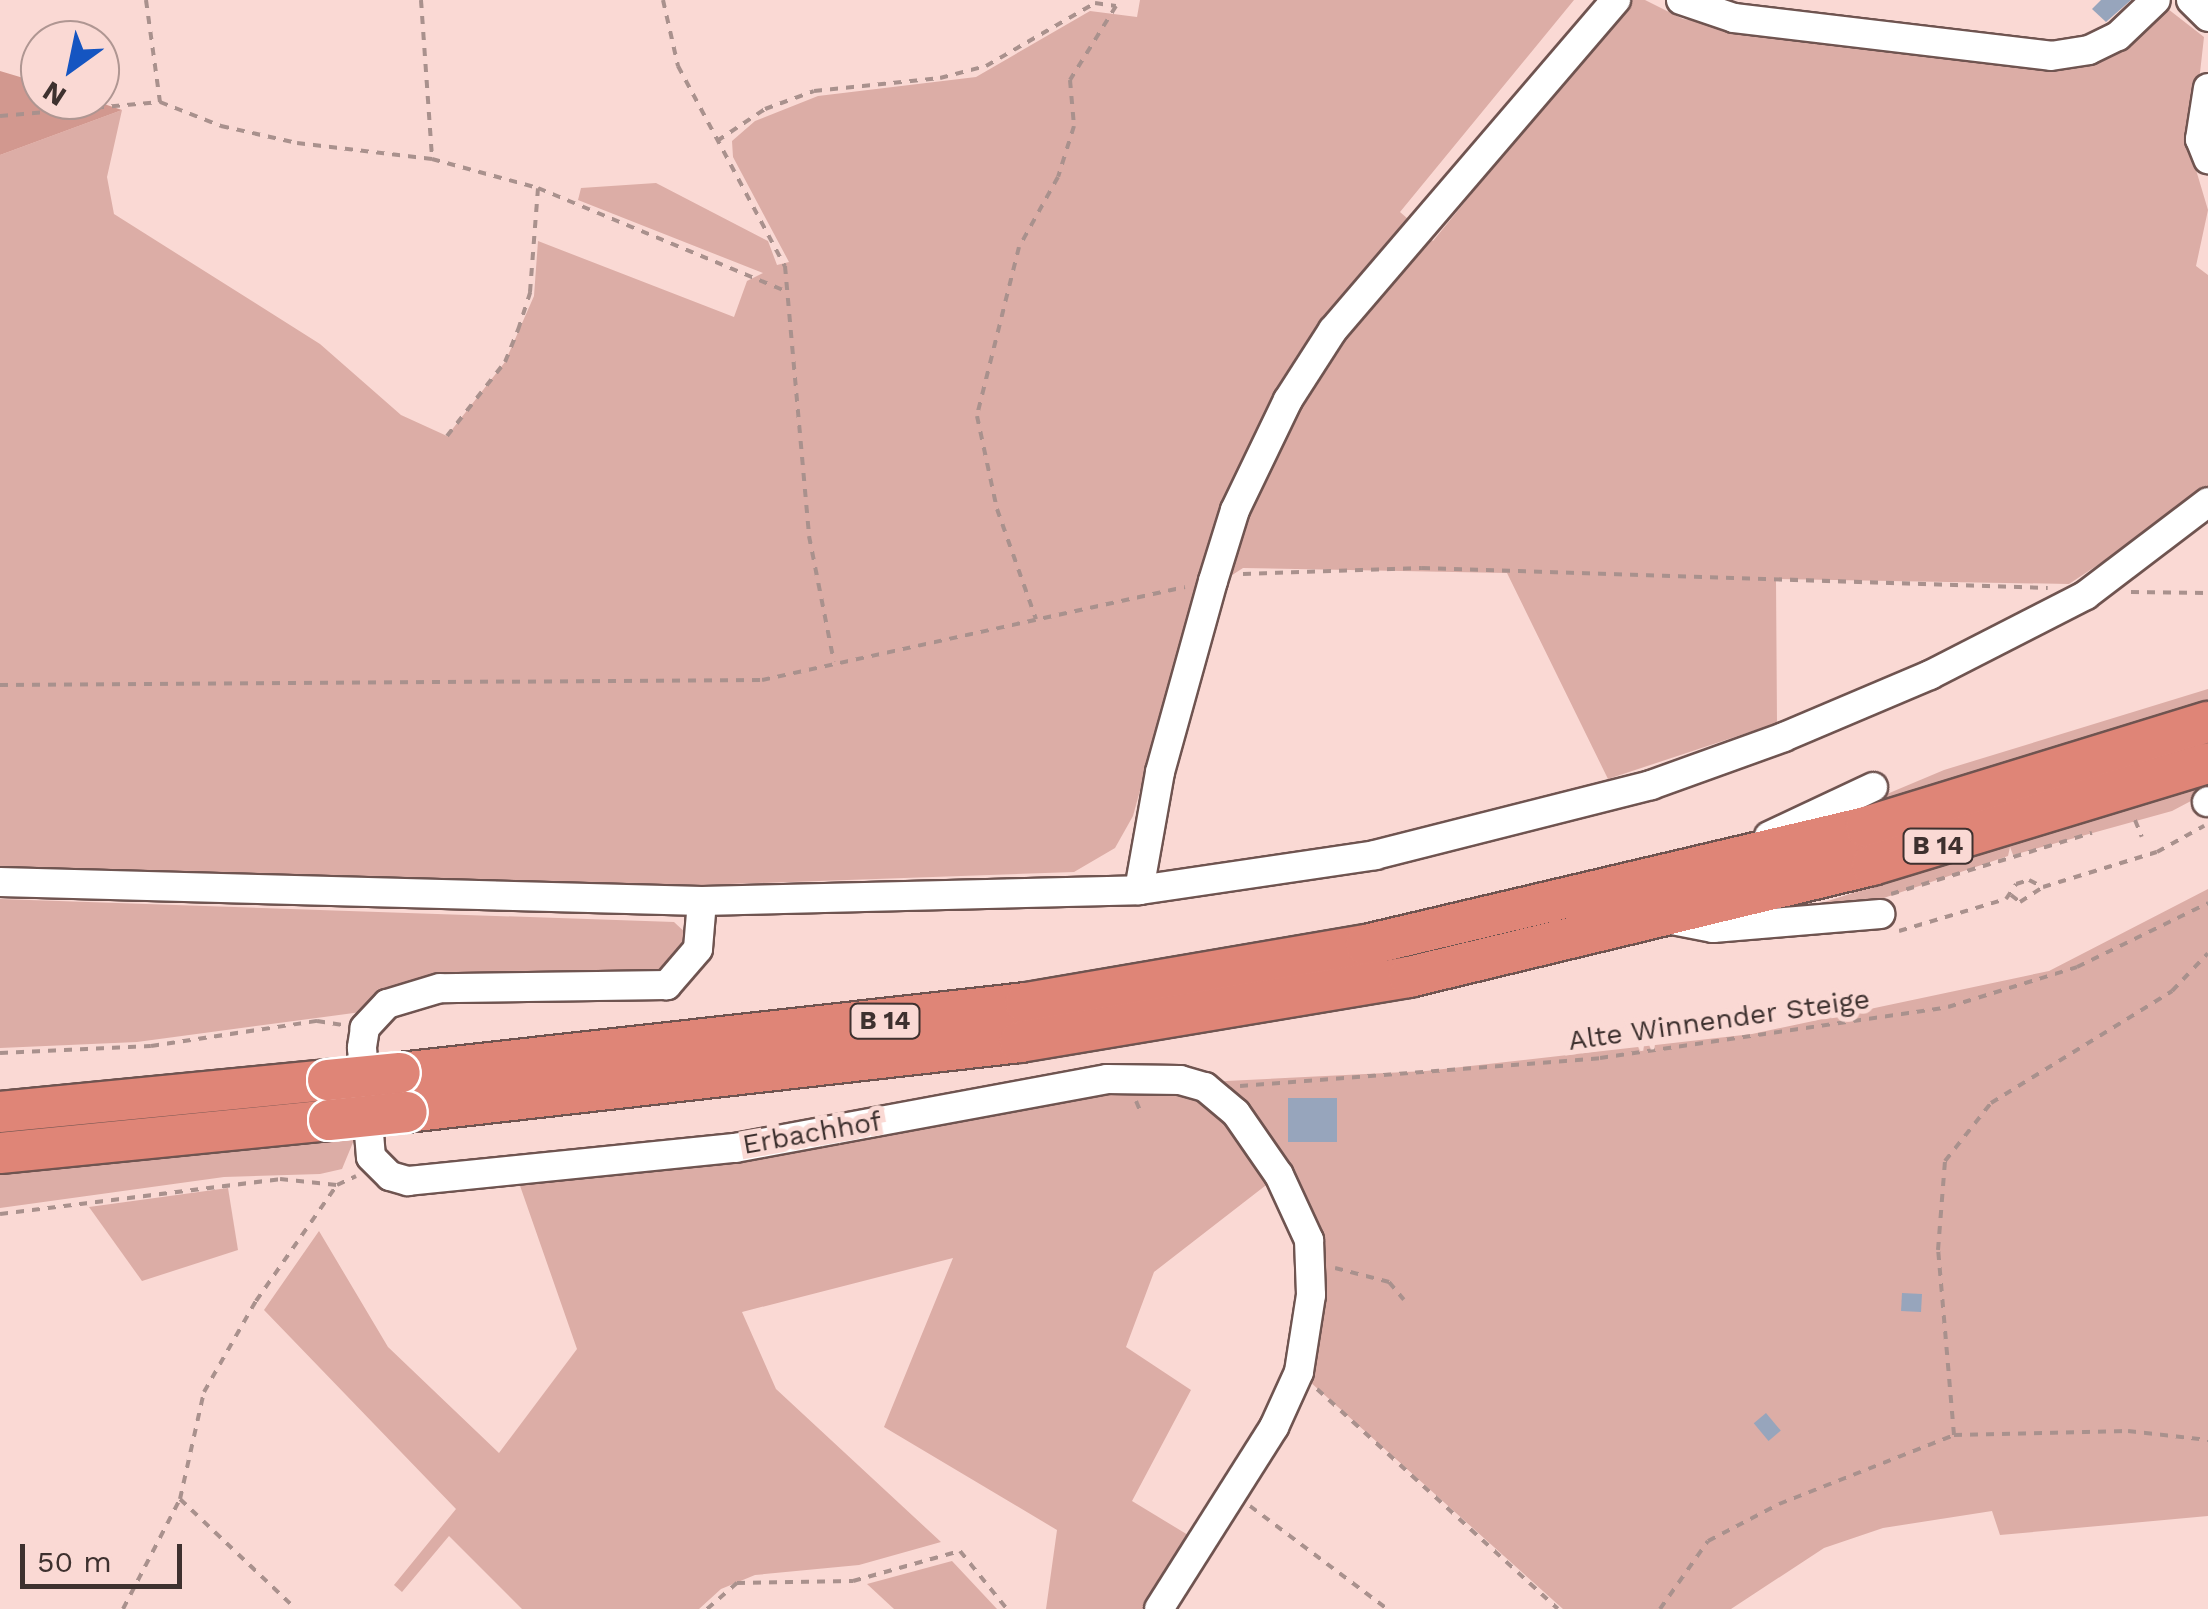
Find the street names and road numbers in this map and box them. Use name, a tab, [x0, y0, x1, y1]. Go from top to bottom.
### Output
road number: B 14	[1900, 826, 1976, 866]
street label: Alte Winnender Steige	[1565, 982, 1873, 1058]
road number: B 14	[848, 1001, 922, 1041]
street label: Erbachhof	[740, 1104, 884, 1162]

